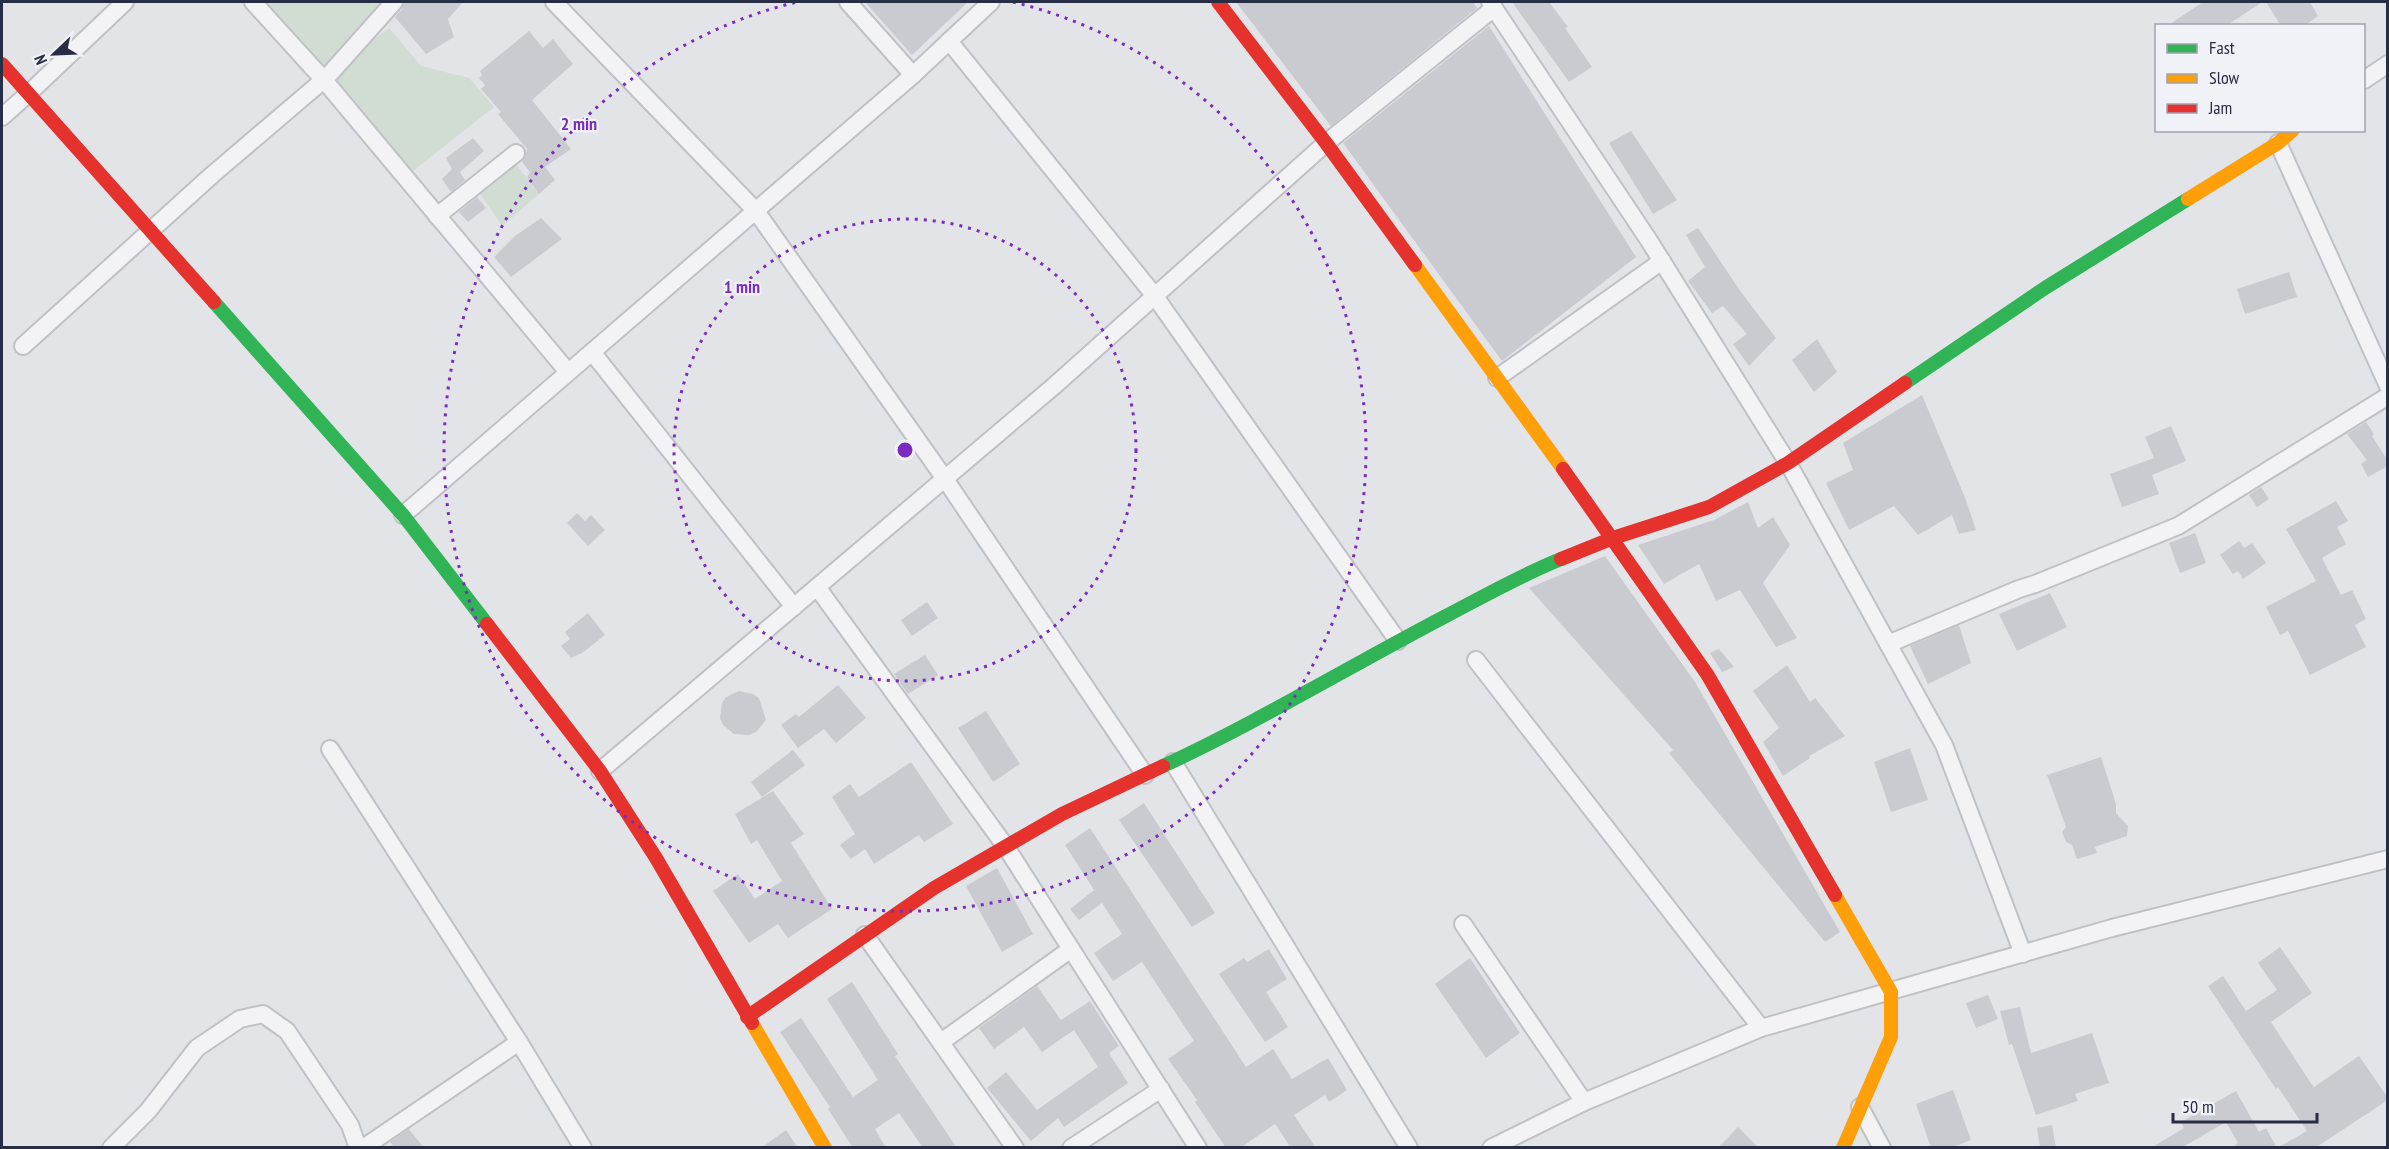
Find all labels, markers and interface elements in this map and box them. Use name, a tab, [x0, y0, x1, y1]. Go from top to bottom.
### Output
north arrow	[24, 24, 84, 84]
legend	[2155, 24, 2365, 132]
text: Fast	[2209, 36, 2235, 59]
text: N	[29, 52, 51, 68]
text: Slow	[2209, 66, 2240, 89]
text: Jam	[2208, 96, 2232, 119]
text: 2 min	[561, 112, 597, 135]
text: 1 min	[724, 275, 760, 298]
centre of rings	[895, 440, 915, 460]
scale bar	[2173, 1086, 2317, 1124]
text: 50 m	[2182, 1095, 2214, 1118]

